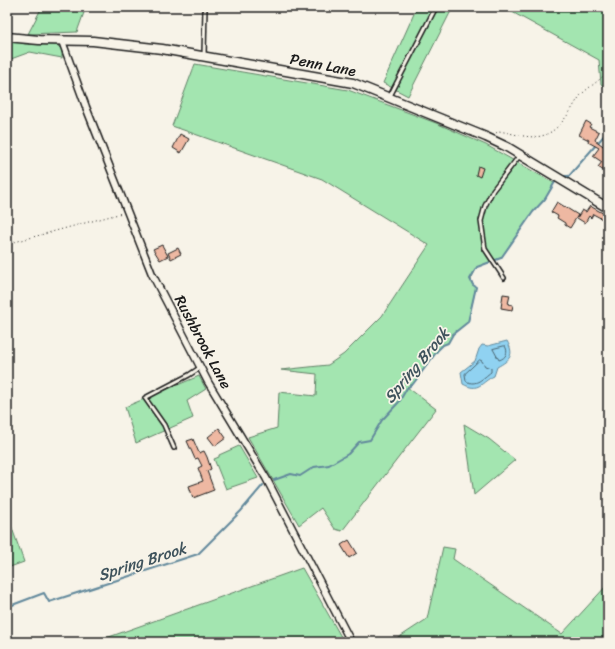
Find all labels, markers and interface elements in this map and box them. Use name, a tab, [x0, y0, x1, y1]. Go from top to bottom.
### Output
street label: Penn Lane	[288, 46, 358, 84]
street label: Rushbrook Lane	[167, 290, 239, 394]
water label: Spring Brook	[376, 320, 458, 410]
water label: Spring Brook	[94, 533, 192, 589]

